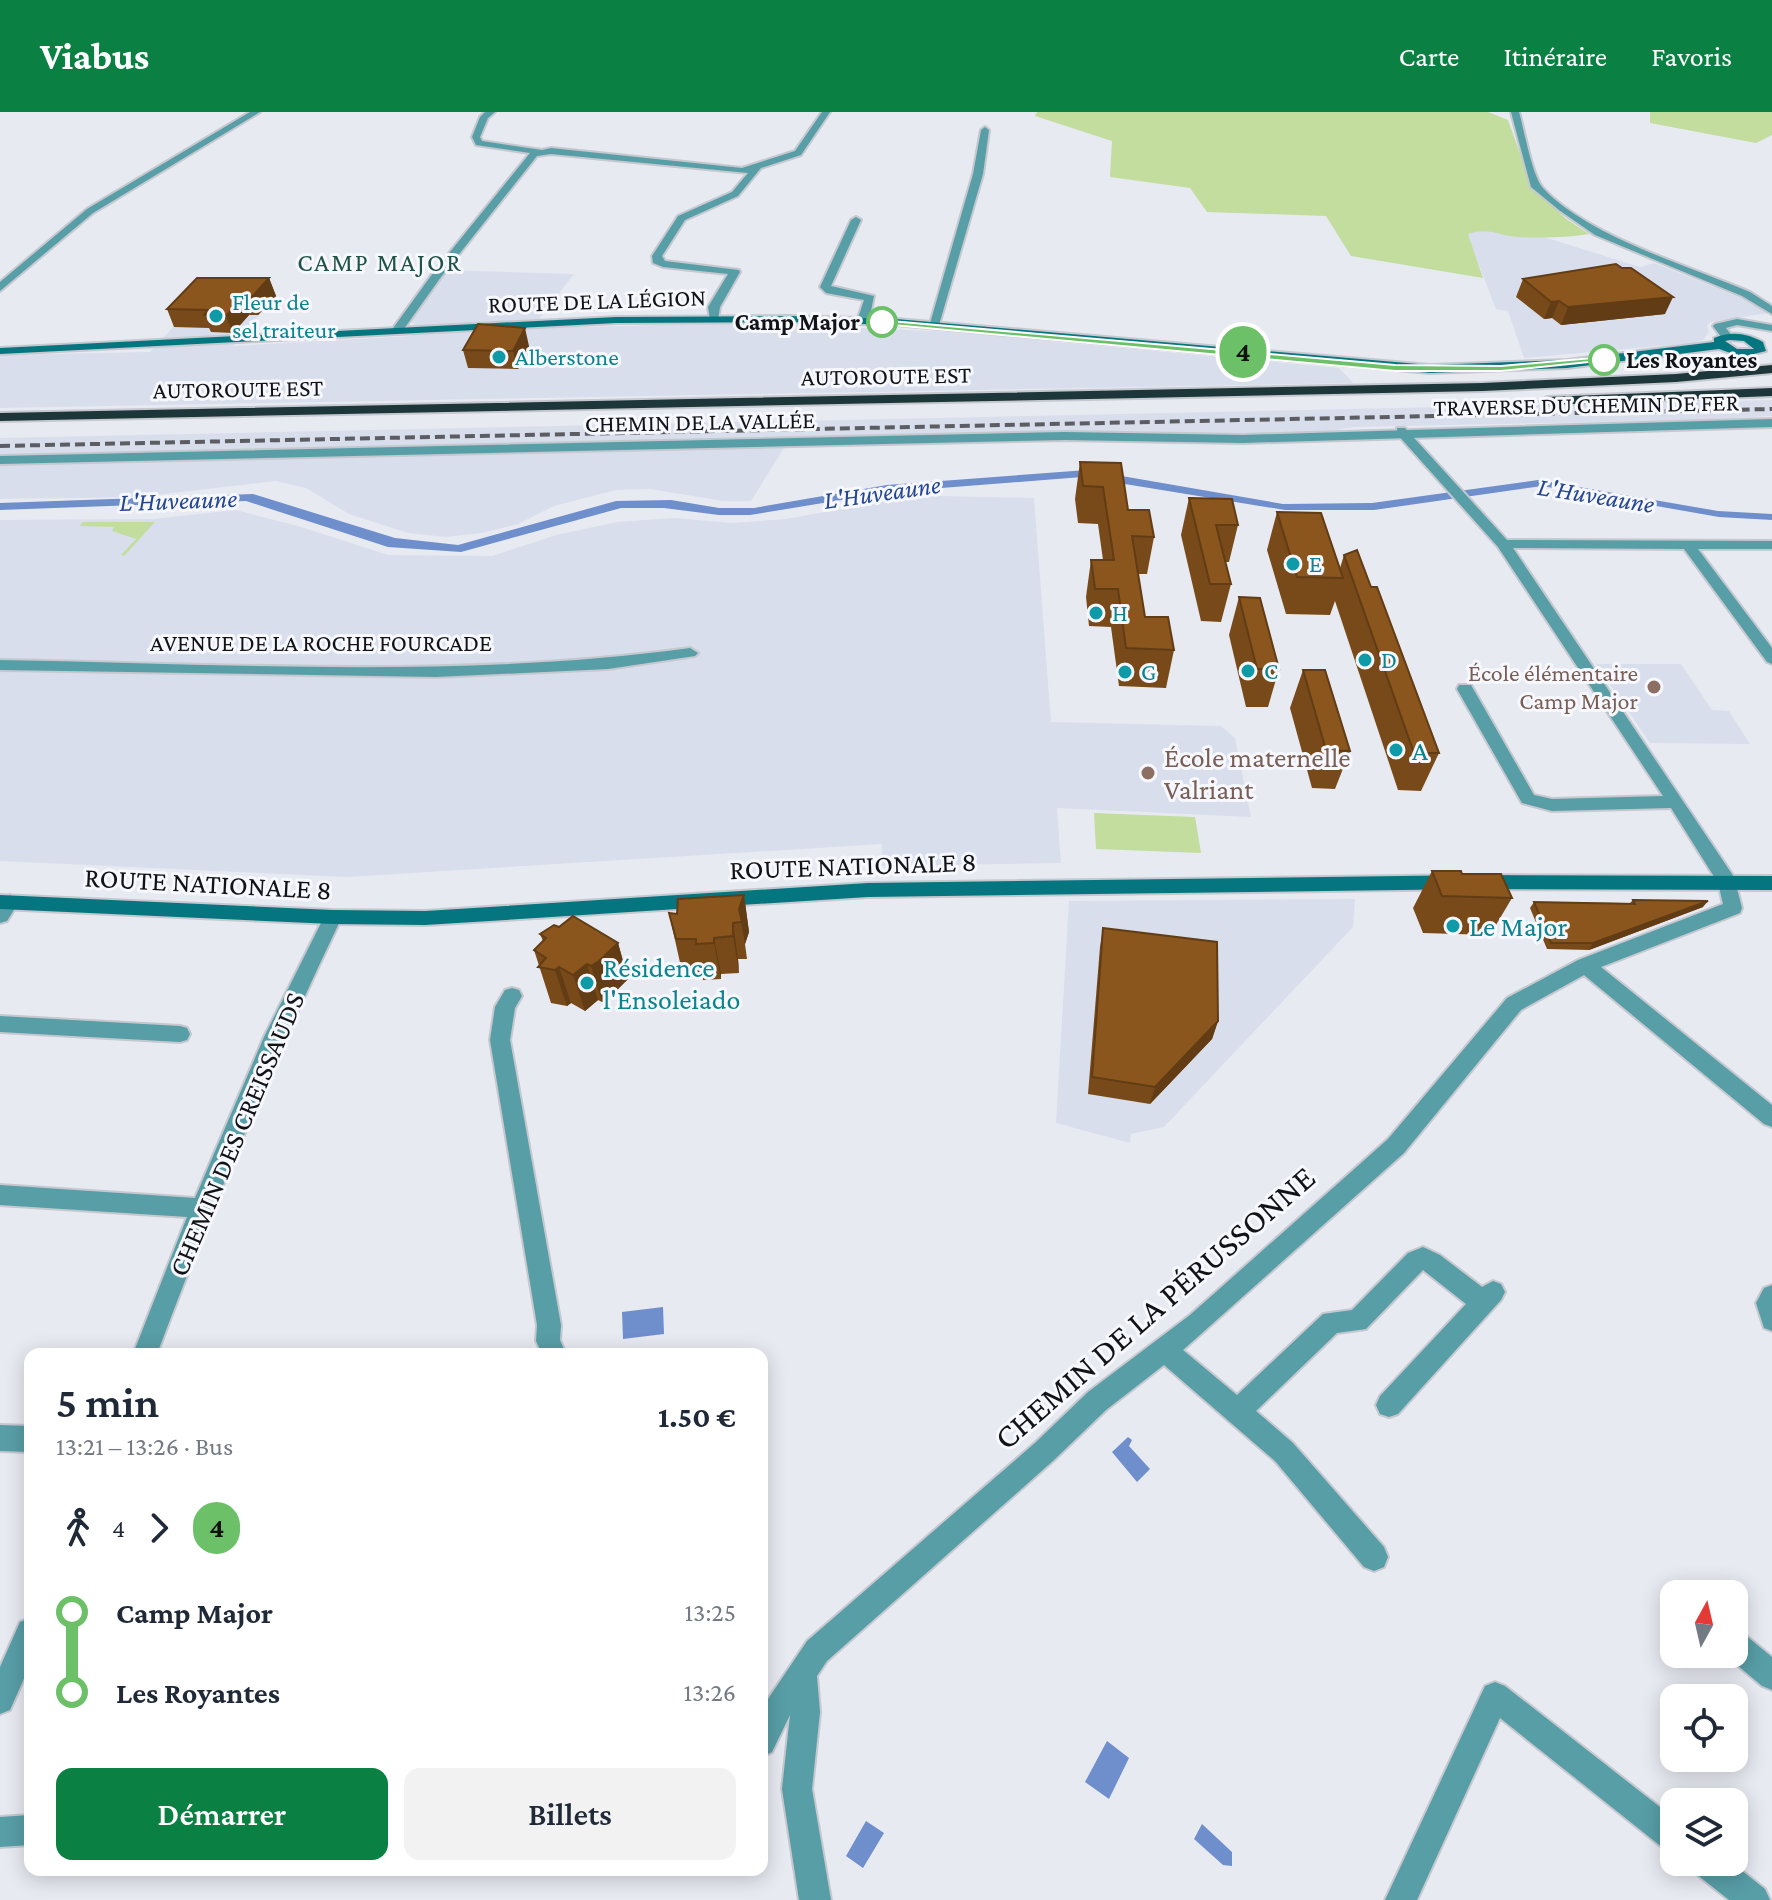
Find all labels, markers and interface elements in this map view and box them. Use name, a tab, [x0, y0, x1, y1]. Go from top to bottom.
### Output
text: Viabus	[40, 35, 149, 77]
text: Carte	[1399, 41, 1459, 72]
text: Itinéraire	[1503, 41, 1607, 72]
text: Favoris	[1651, 41, 1732, 72]
district label: CAMP MAJOR	[297, 248, 463, 277]
street label: ROUTE DE LA LÉGION	[488, 283, 706, 318]
place label: Fleur de sel traiteur	[232, 288, 336, 343]
marker: Fleur de sel traiteur	[207, 307, 225, 325]
marker: Camp Major	[867, 307, 897, 337]
place label: Camp Major	[734, 308, 860, 336]
line badge: 4	[1217, 326, 1269, 378]
text: 4	[1235, 336, 1251, 367]
place label: Alberstone	[515, 343, 619, 370]
marker: Les Royantes	[1589, 345, 1619, 375]
place label: Les Royantes	[1626, 346, 1757, 373]
marker: Alberstone	[490, 348, 508, 366]
street label: AUTOROUTE EST	[801, 361, 971, 390]
street label: AUTOROUTE EST	[153, 374, 323, 403]
street label: TRAVERSE DU CHEMIN DE FER	[1433, 388, 1740, 421]
street label: CHEMIN DE LA VALLÉE	[585, 406, 815, 437]
water label: L'Huveaune	[822, 470, 943, 515]
water label: L'Huveaune	[1535, 472, 1657, 519]
water label: L'Huveaune	[119, 484, 238, 517]
place label: E	[1309, 550, 1322, 577]
marker: E	[1284, 555, 1302, 573]
place label: H	[1112, 599, 1128, 626]
marker: H	[1087, 604, 1105, 622]
street label: AVENUE DE LA ROCHE FOURCADE	[150, 629, 492, 656]
place label: D	[1381, 646, 1397, 673]
marker: D	[1356, 651, 1374, 669]
place label: C	[1264, 657, 1278, 684]
place label: G	[1141, 658, 1156, 685]
place label: École élémentaire Camp Major	[1468, 659, 1638, 714]
marker: C	[1239, 662, 1257, 680]
marker: G	[1116, 663, 1134, 681]
marker: École élémentaire Camp Major	[1645, 678, 1663, 696]
place label: A	[1412, 735, 1428, 766]
marker: A	[1387, 741, 1405, 759]
place label: École maternelle Valriant	[1164, 742, 1351, 805]
marker: École maternelle Valriant	[1139, 764, 1157, 782]
street label: ROUTE NATIONALE 8	[729, 846, 977, 885]
street label: ROUTE NATIONALE 8	[84, 862, 332, 905]
place label: Le Major	[1469, 911, 1567, 942]
marker: Le Major	[1444, 917, 1462, 935]
place label: Résidence l'Ensoleiado	[603, 952, 740, 1015]
marker: Résidence l'Ensoleiado	[578, 974, 596, 992]
street label: CHEMIN DES CREISSAUDS	[163, 988, 310, 1281]
street label: CHEMIN DE LA PÉRUSSONNE	[987, 1158, 1322, 1456]
text: 5 min	[56, 1378, 159, 1426]
text: 1.50 €	[658, 1400, 736, 1433]
text: 13:21 – 13:26 · Bus	[56, 1432, 233, 1461]
icon: walk	[56, 1506, 100, 1550]
icon: forward	[137, 1506, 181, 1550]
text: 4	[209, 1512, 224, 1543]
text: 4	[112, 1514, 125, 1543]
north arrow	[1660, 1580, 1748, 1668]
map controls	[1660, 1580, 1748, 1876]
text: Camp Major	[116, 1596, 273, 1629]
text: 13:25	[684, 1598, 736, 1627]
text: Les Royantes	[116, 1676, 280, 1709]
text: 13:26	[683, 1678, 736, 1707]
button: locate	[1660, 1684, 1748, 1772]
button: Démarrer	[56, 1768, 388, 1860]
button: Billets	[404, 1768, 736, 1860]
button: layers	[1660, 1788, 1748, 1876]

